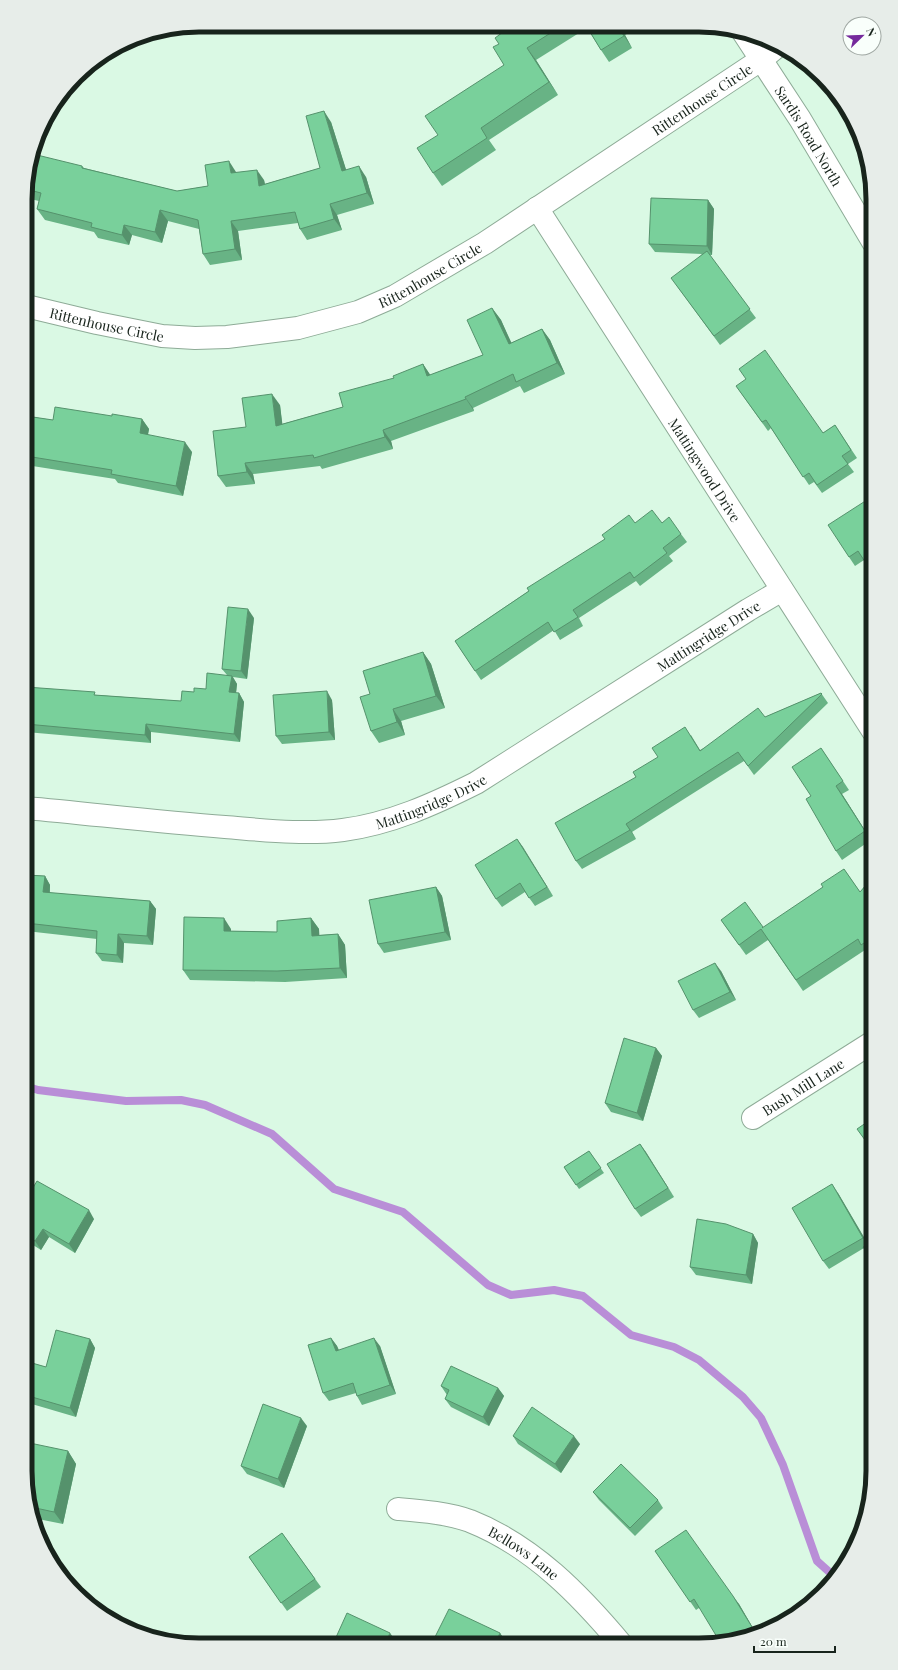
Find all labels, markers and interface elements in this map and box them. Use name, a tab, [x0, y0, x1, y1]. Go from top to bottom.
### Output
north arrow	[842, 16, 882, 56]
text: N	[863, 25, 880, 39]
street label: Rittenhouse Circle	[648, 59, 755, 139]
street label: Sardis Road North	[771, 82, 848, 190]
street label: Rittenhouse Circle	[375, 238, 485, 312]
street label: Rittenhouse Circle	[48, 303, 166, 346]
street label: Mattingwood Drive	[665, 414, 746, 525]
street label: Mattingridge Drive	[653, 596, 763, 675]
street label: Mattingridge Drive	[373, 769, 490, 833]
street label: Bush Mill Lane	[758, 1053, 847, 1119]
street label: Bellows Lane	[485, 1521, 564, 1584]
scale bar	[754, 1628, 835, 1654]
text: 20 m	[760, 1633, 787, 1649]

